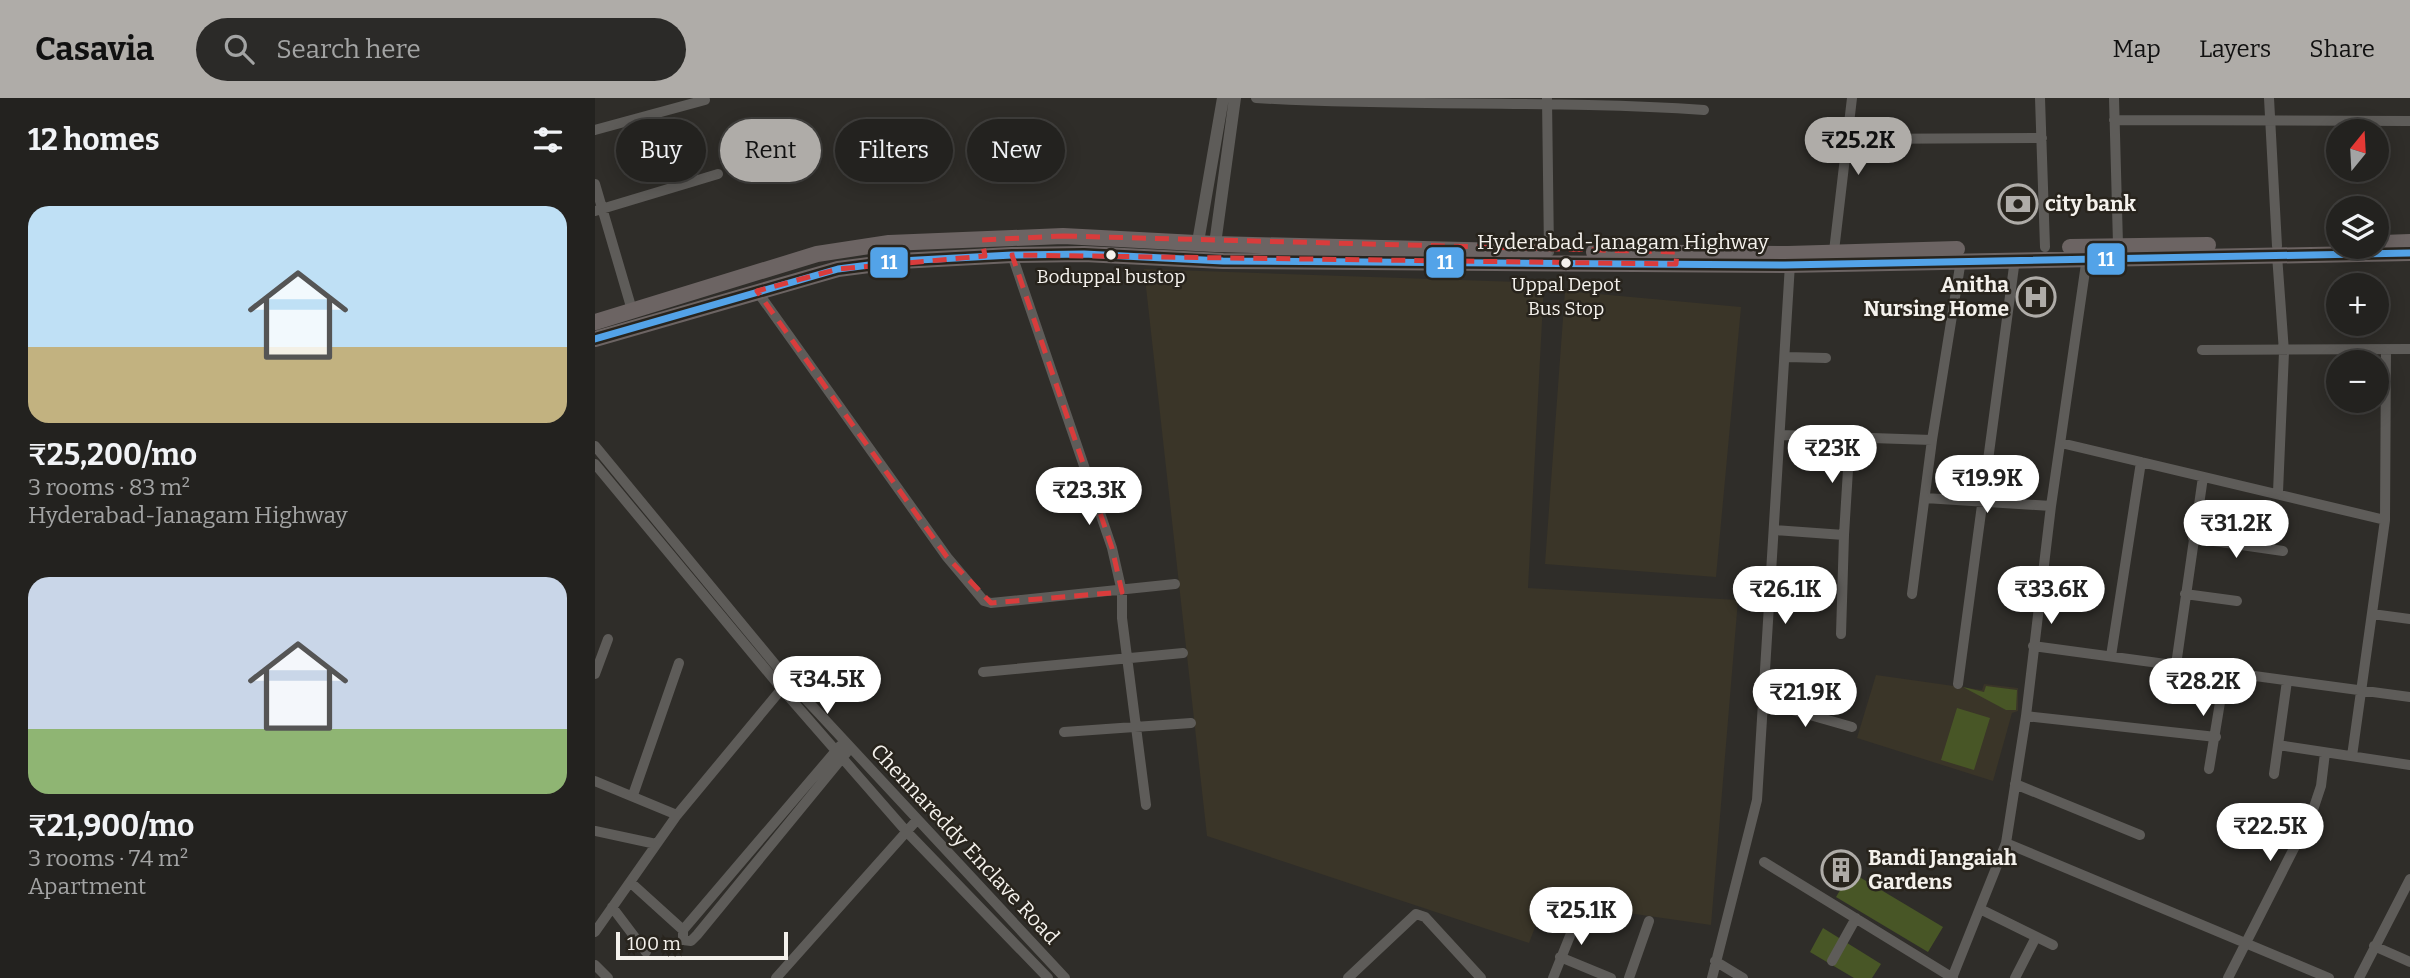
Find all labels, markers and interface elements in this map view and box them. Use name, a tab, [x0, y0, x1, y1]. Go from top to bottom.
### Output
search box	[196, 18, 686, 81]
text: Casavia	[35, 29, 154, 69]
icon: search	[220, 30, 258, 68]
text: Search here	[276, 34, 421, 65]
text: Map	[2113, 35, 2161, 63]
text: Layers	[2199, 35, 2271, 63]
text: Share	[2309, 35, 2375, 63]
pin: ₹25.2K	[1801, 118, 1915, 177]
chip: Buy	[616, 119, 706, 182]
chip: Rent	[720, 119, 821, 182]
chip: Filters	[835, 119, 953, 182]
chip: New	[967, 119, 1065, 182]
north arrow	[2326, 119, 2389, 182]
map controls	[2326, 119, 2389, 413]
icon: filters	[529, 121, 567, 159]
text: 12 homes	[28, 122, 159, 158]
text: ₹25.2K	[1821, 126, 1895, 154]
bank icon: city bank	[1997, 183, 2039, 225]
place label: city bank	[2045, 191, 2137, 217]
button: layers	[2326, 196, 2389, 259]
street label: Hyderabad-Janagam Highway	[1477, 229, 1770, 255]
line badge: 11	[2086, 242, 2126, 276]
line badge: 11	[869, 246, 909, 279]
line badge: 11	[1425, 246, 1465, 279]
marker: Boduppal bustop	[1104, 248, 1118, 262]
text: 11	[2098, 248, 2115, 271]
text: 11	[881, 251, 898, 274]
text: 11	[1437, 251, 1454, 274]
icon: home	[235, 252, 361, 378]
marker: Uppal Depot Bus Stop	[1559, 256, 1573, 270]
place label: Boduppal bustop	[1036, 265, 1186, 288]
place label: Anitha Nursing Home	[1863, 272, 2009, 322]
place label: Uppal Depot Bus Stop	[1511, 273, 1621, 320]
button: +	[2326, 273, 2389, 336]
hospital icon: Anitha Nursing Home	[2015, 276, 2057, 318]
button: −	[2326, 350, 2389, 413]
pin: ₹23K	[1791, 426, 1873, 485]
text: ₹23K	[1804, 434, 1860, 462]
text: ₹25,200/mo	[28, 437, 197, 473]
pin: ₹19.9K	[1930, 456, 2044, 515]
text: ₹19.9K	[1951, 464, 2023, 492]
pin: ₹23.3K	[1032, 468, 1146, 527]
text: 3 rooms · 83 m²	[28, 473, 190, 501]
text: ₹23.3K	[1052, 476, 1126, 504]
pin: ₹31.2K	[2179, 500, 2293, 560]
text: Hyderabad-Janagam Highway	[28, 501, 348, 529]
text: ₹31.2K	[2200, 509, 2272, 537]
pin: ₹26.1K	[1728, 566, 1842, 626]
pin: ₹33.6K	[1994, 566, 2108, 626]
text: ₹26.1K	[1749, 575, 1821, 603]
text: ₹33.6K	[2014, 575, 2088, 603]
icon: home	[235, 623, 361, 749]
pin: ₹34.5K	[770, 656, 884, 716]
pin: ₹28.2K	[2146, 658, 2260, 718]
text: ₹34.5K	[789, 665, 865, 693]
text: ₹28.2K	[2165, 667, 2241, 695]
pin: ₹21.9K	[1748, 670, 1862, 729]
text: ₹21.9K	[1769, 678, 1841, 706]
street label: Chennareddy Enclave Road	[865, 738, 1065, 950]
pin: ₹22.5K	[2213, 804, 2327, 863]
text: ₹21,900/mo	[28, 808, 194, 844]
text: ₹22.5K	[2233, 812, 2307, 840]
text: 3 rooms · 74 m²	[28, 844, 188, 872]
place label: Bandi Jangaiah Gardens	[1868, 845, 2018, 895]
building icon: Bandi Jangaiah Gardens	[1820, 849, 1862, 891]
text: Apartment	[28, 872, 146, 900]
pin: ₹25.1K	[1524, 888, 1638, 947]
text: ₹25.1K	[1546, 896, 1616, 924]
scale bar	[616, 929, 787, 961]
text: 100 m	[627, 932, 681, 955]

